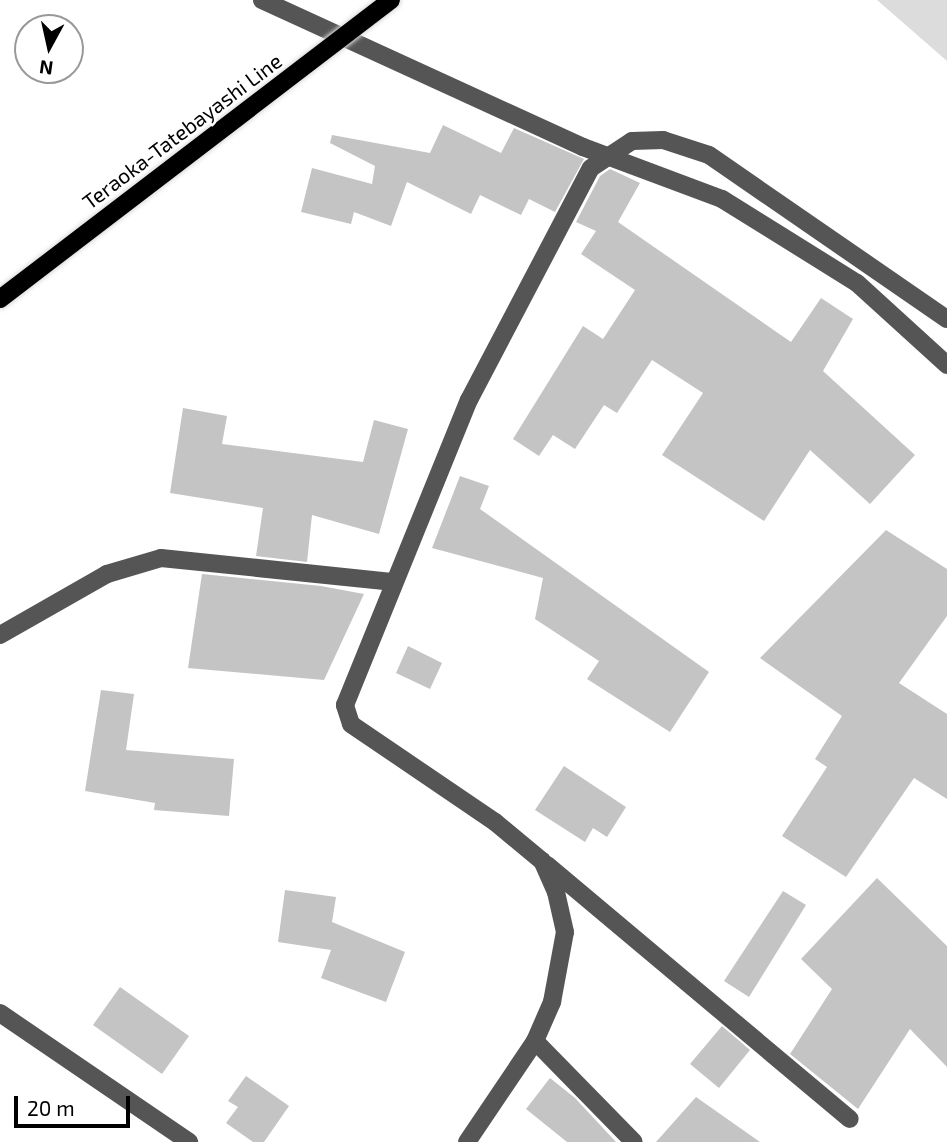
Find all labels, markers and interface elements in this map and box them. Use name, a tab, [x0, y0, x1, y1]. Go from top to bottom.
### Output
north arrow	[14, 14, 84, 84]
street label: Teraoka-Tatebayashi Line	[77, 48, 287, 214]
text: N	[38, 56, 55, 81]
scale bar	[18, 1082, 133, 1126]
text: 20 m	[27, 1095, 75, 1120]

